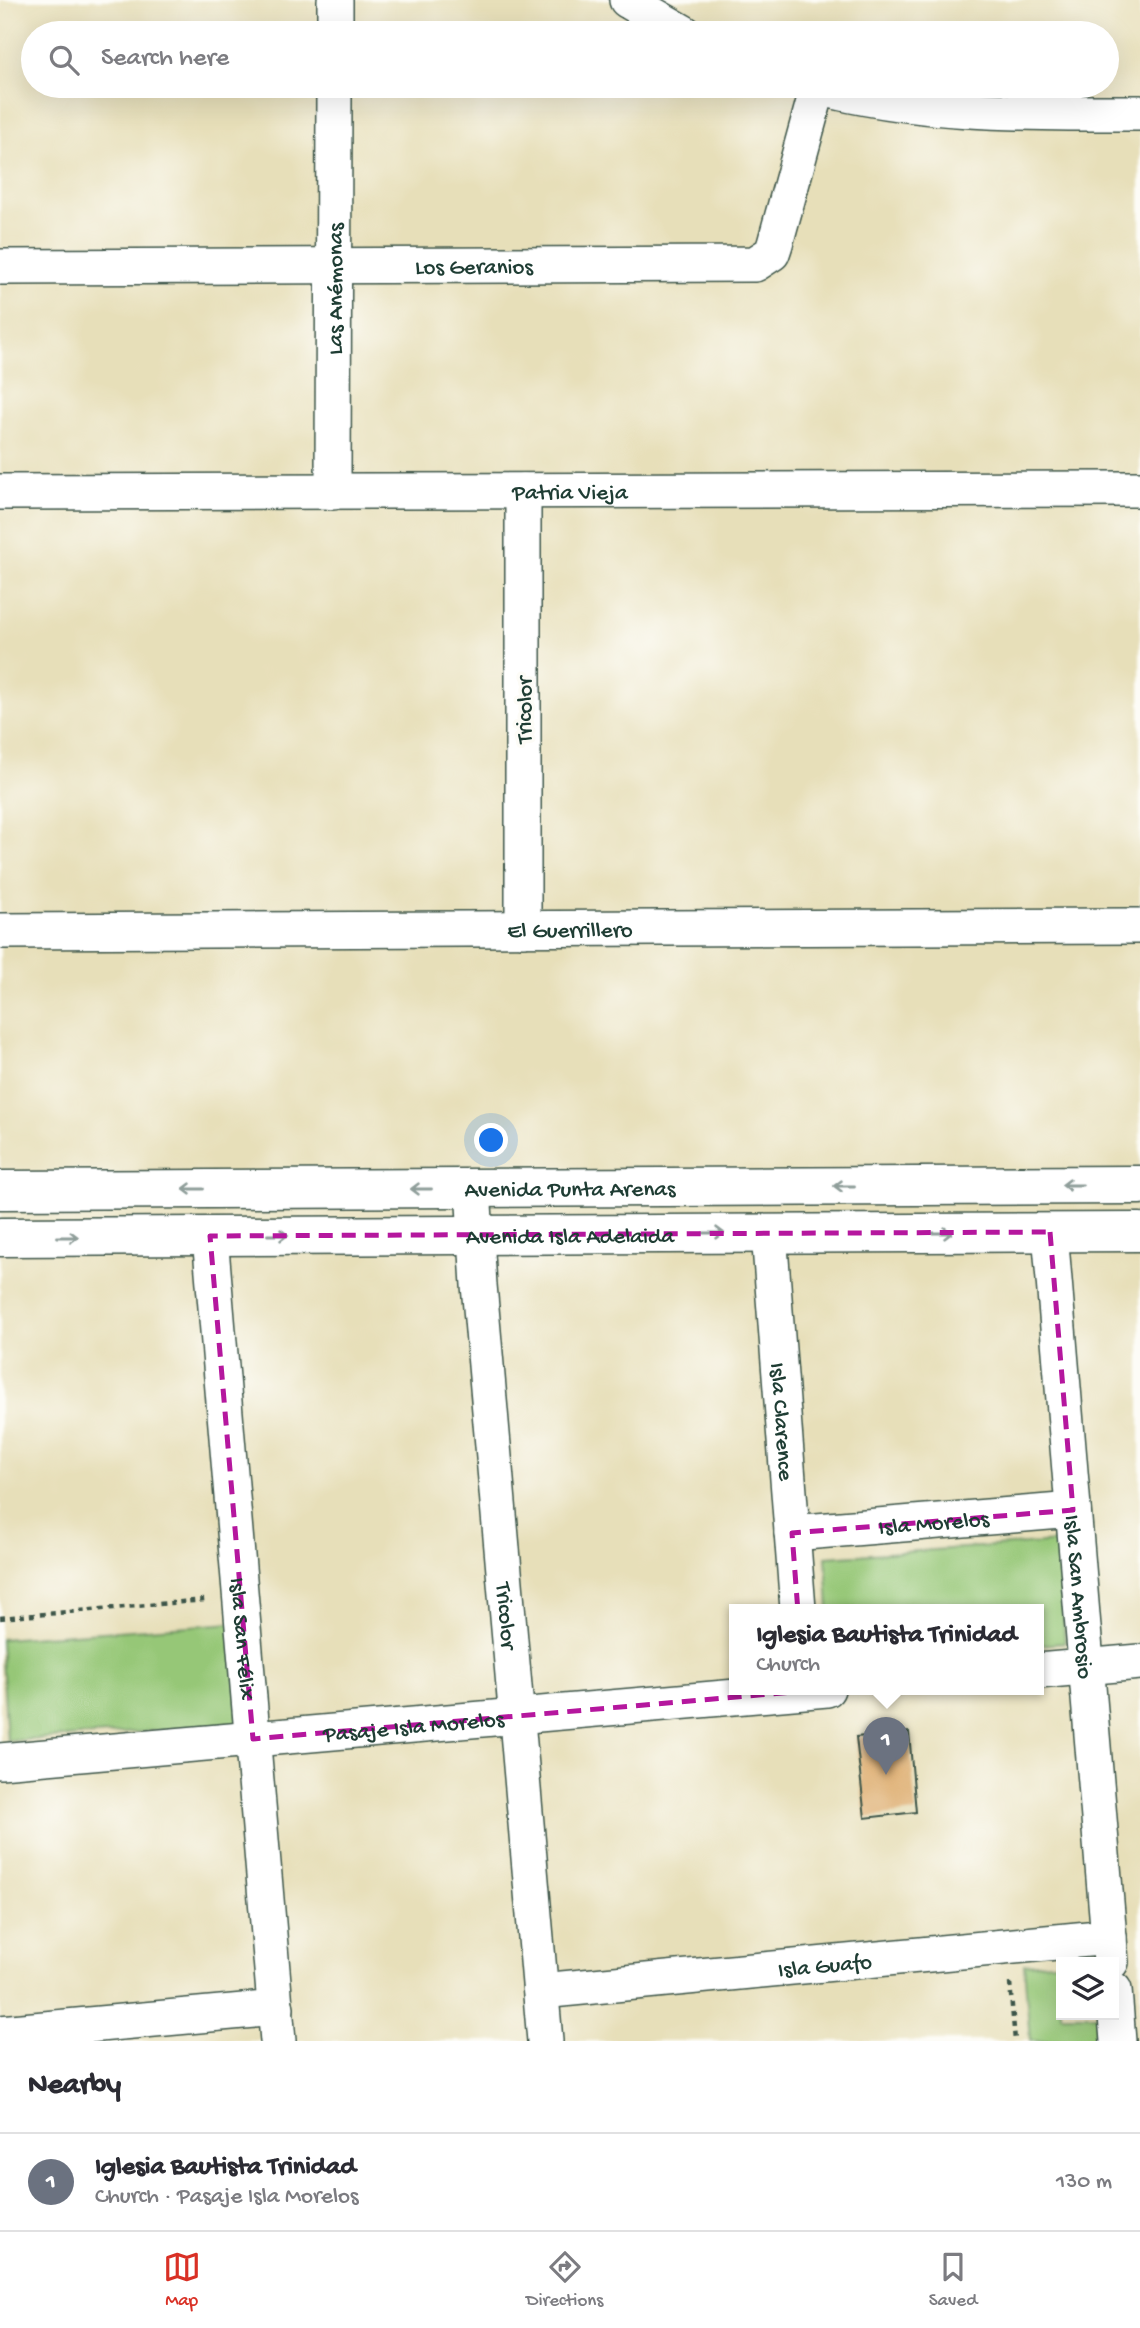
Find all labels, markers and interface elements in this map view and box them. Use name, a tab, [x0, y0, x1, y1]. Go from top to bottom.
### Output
search box	[21, 21, 1119, 98]
icon: search	[45, 41, 83, 79]
text: Search here	[101, 44, 229, 75]
street label: Las Anémonas	[323, 222, 351, 355]
street label: Los Geranios	[415, 255, 534, 282]
street label: Patria Vieja	[511, 480, 629, 508]
street label: Tricolor	[513, 675, 540, 745]
street label: El Guerrillero	[507, 918, 633, 946]
your location	[474, 1123, 508, 1157]
street label: Avenida Punta Arenas	[464, 1177, 676, 1205]
one-way arrow	[1061, 1178, 1084, 1192]
one-way arrow	[833, 1180, 856, 1193]
one-way arrow	[410, 1182, 433, 1196]
one-way arrow	[182, 1183, 205, 1196]
street label: Avenida Isla Adelaida	[466, 1224, 676, 1252]
one-way arrow	[930, 1226, 953, 1240]
one-way arrow	[703, 1227, 726, 1240]
one-way arrow	[266, 1228, 289, 1242]
one-way arrow	[56, 1230, 79, 1244]
street label: Isla Clarence	[762, 1362, 798, 1483]
street label: Isla Morelos	[878, 1507, 991, 1543]
street label: Isla San Ambrosio	[1057, 1514, 1097, 1680]
street label: Isla San Félix	[222, 1576, 259, 1701]
street label: Tricolor	[488, 1579, 521, 1652]
popup	[729, 1604, 1044, 1695]
text: Iglesia Bautista Trinidad	[756, 1621, 1017, 1652]
text: Church	[756, 1652, 820, 1679]
street label: Pasaje Isla Morelos	[321, 1707, 506, 1750]
pin: 1	[863, 1717, 909, 1775]
street label: Isla Guafo	[777, 1950, 873, 1985]
map controls	[1056, 1957, 1119, 2020]
button: layers	[1056, 1957, 1119, 2020]
text: Nearby	[28, 2069, 121, 2104]
text: Iglesia Bautista Trinidad	[95, 2153, 356, 2184]
text: 1	[46, 2169, 56, 2196]
text: 130 m	[1056, 2169, 1112, 2196]
text: Church · Pasaje Isla Morelos	[95, 2184, 358, 2211]
tab: Map	[163, 2248, 201, 2313]
tab: Directions	[526, 2248, 603, 2313]
tab: Saved	[929, 2248, 977, 2313]

